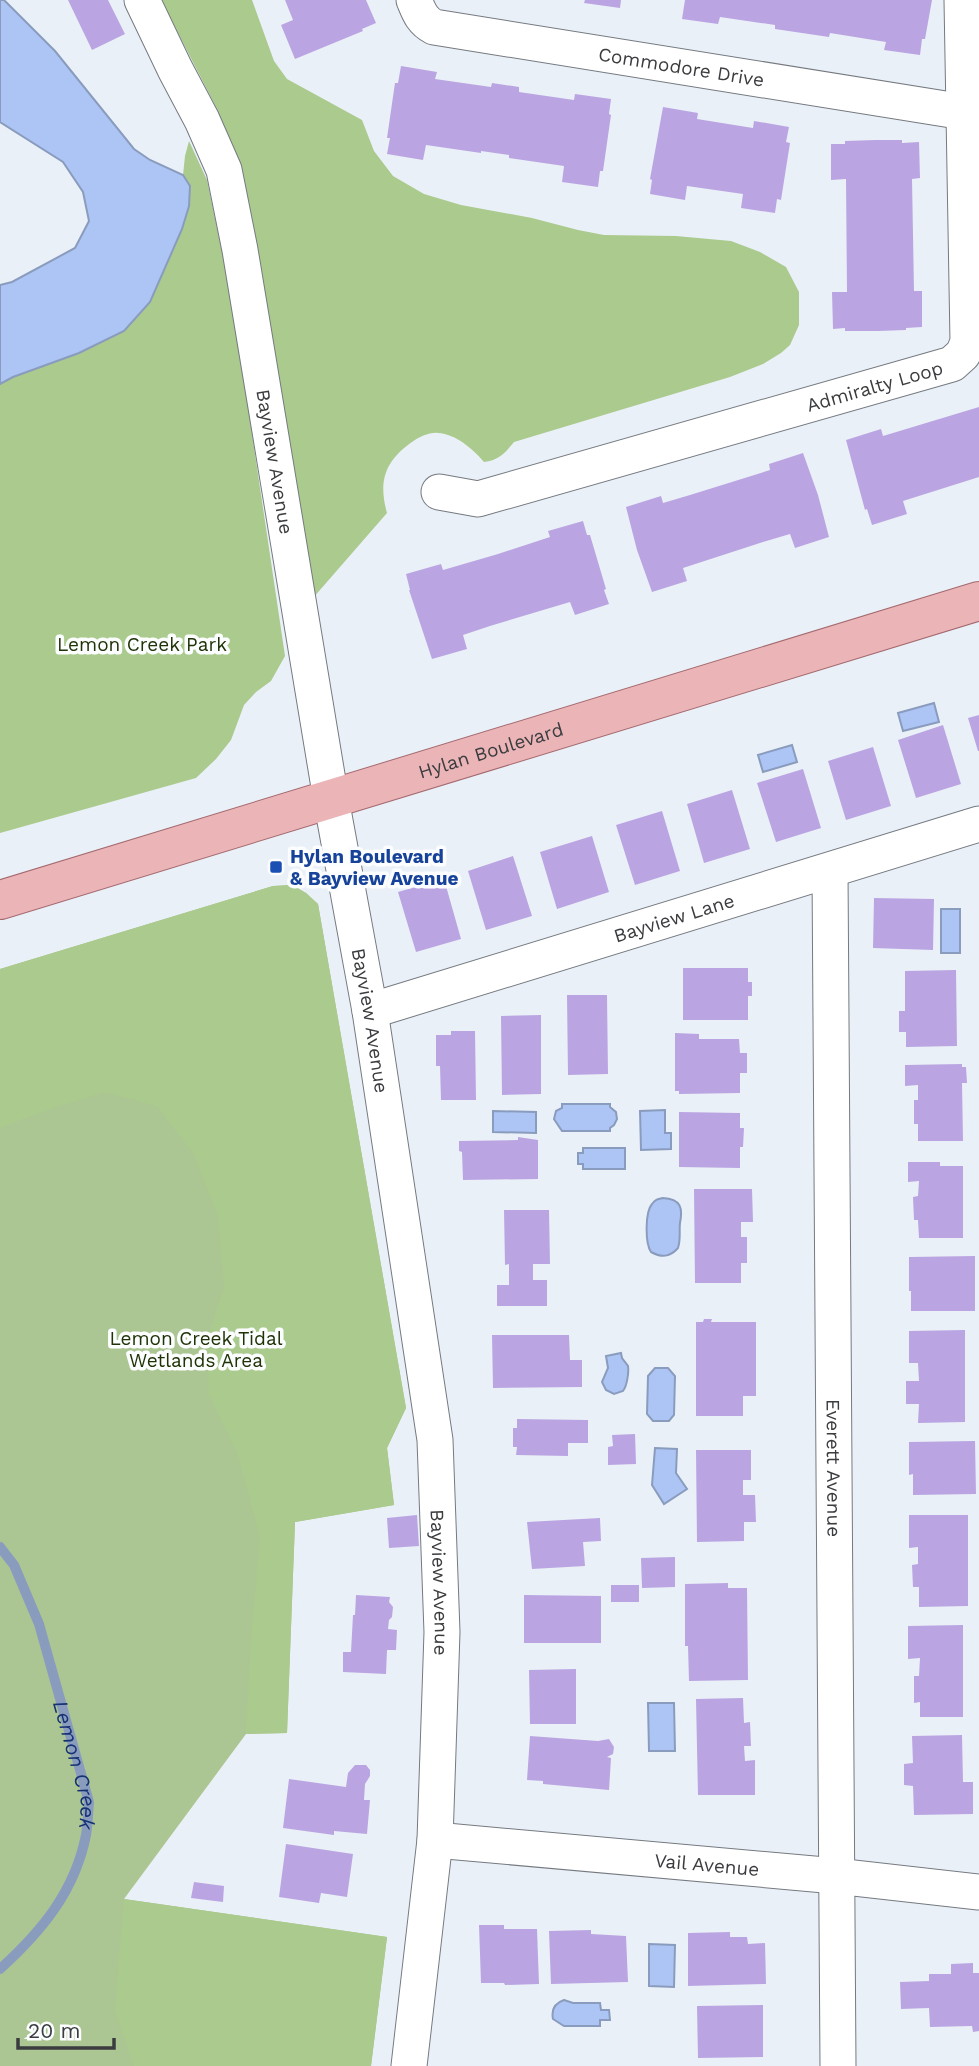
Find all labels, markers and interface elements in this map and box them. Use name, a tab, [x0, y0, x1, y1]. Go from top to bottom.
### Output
street label: Commodore Drive	[597, 42, 766, 91]
street label: Admiralty Loop	[804, 356, 945, 416]
street label: Bayview Avenue	[252, 388, 298, 536]
park label: Lemon Creek Park	[57, 633, 227, 656]
street label: Hylan Boulevard	[415, 717, 566, 783]
place label: Hylan Boulevard & Bayview Avenue	[290, 845, 458, 890]
marker: Hylan Boulevard & Bayview Avenue	[268, 859, 284, 875]
street label: Bayview Lane	[611, 888, 737, 947]
street label: Bayview Avenue	[347, 946, 394, 1095]
park label: Lemon Creek Tidal Wetlands Area	[109, 1327, 283, 1372]
street label: Everett Avenue	[822, 1399, 846, 1537]
street label: Bayview Avenue	[426, 1509, 454, 1656]
water label: Lemon Creek	[49, 1697, 102, 1831]
street label: Vail Avenue	[654, 1848, 760, 1881]
scale bar	[18, 2007, 114, 2050]
text: 20 m	[28, 2018, 80, 2043]

